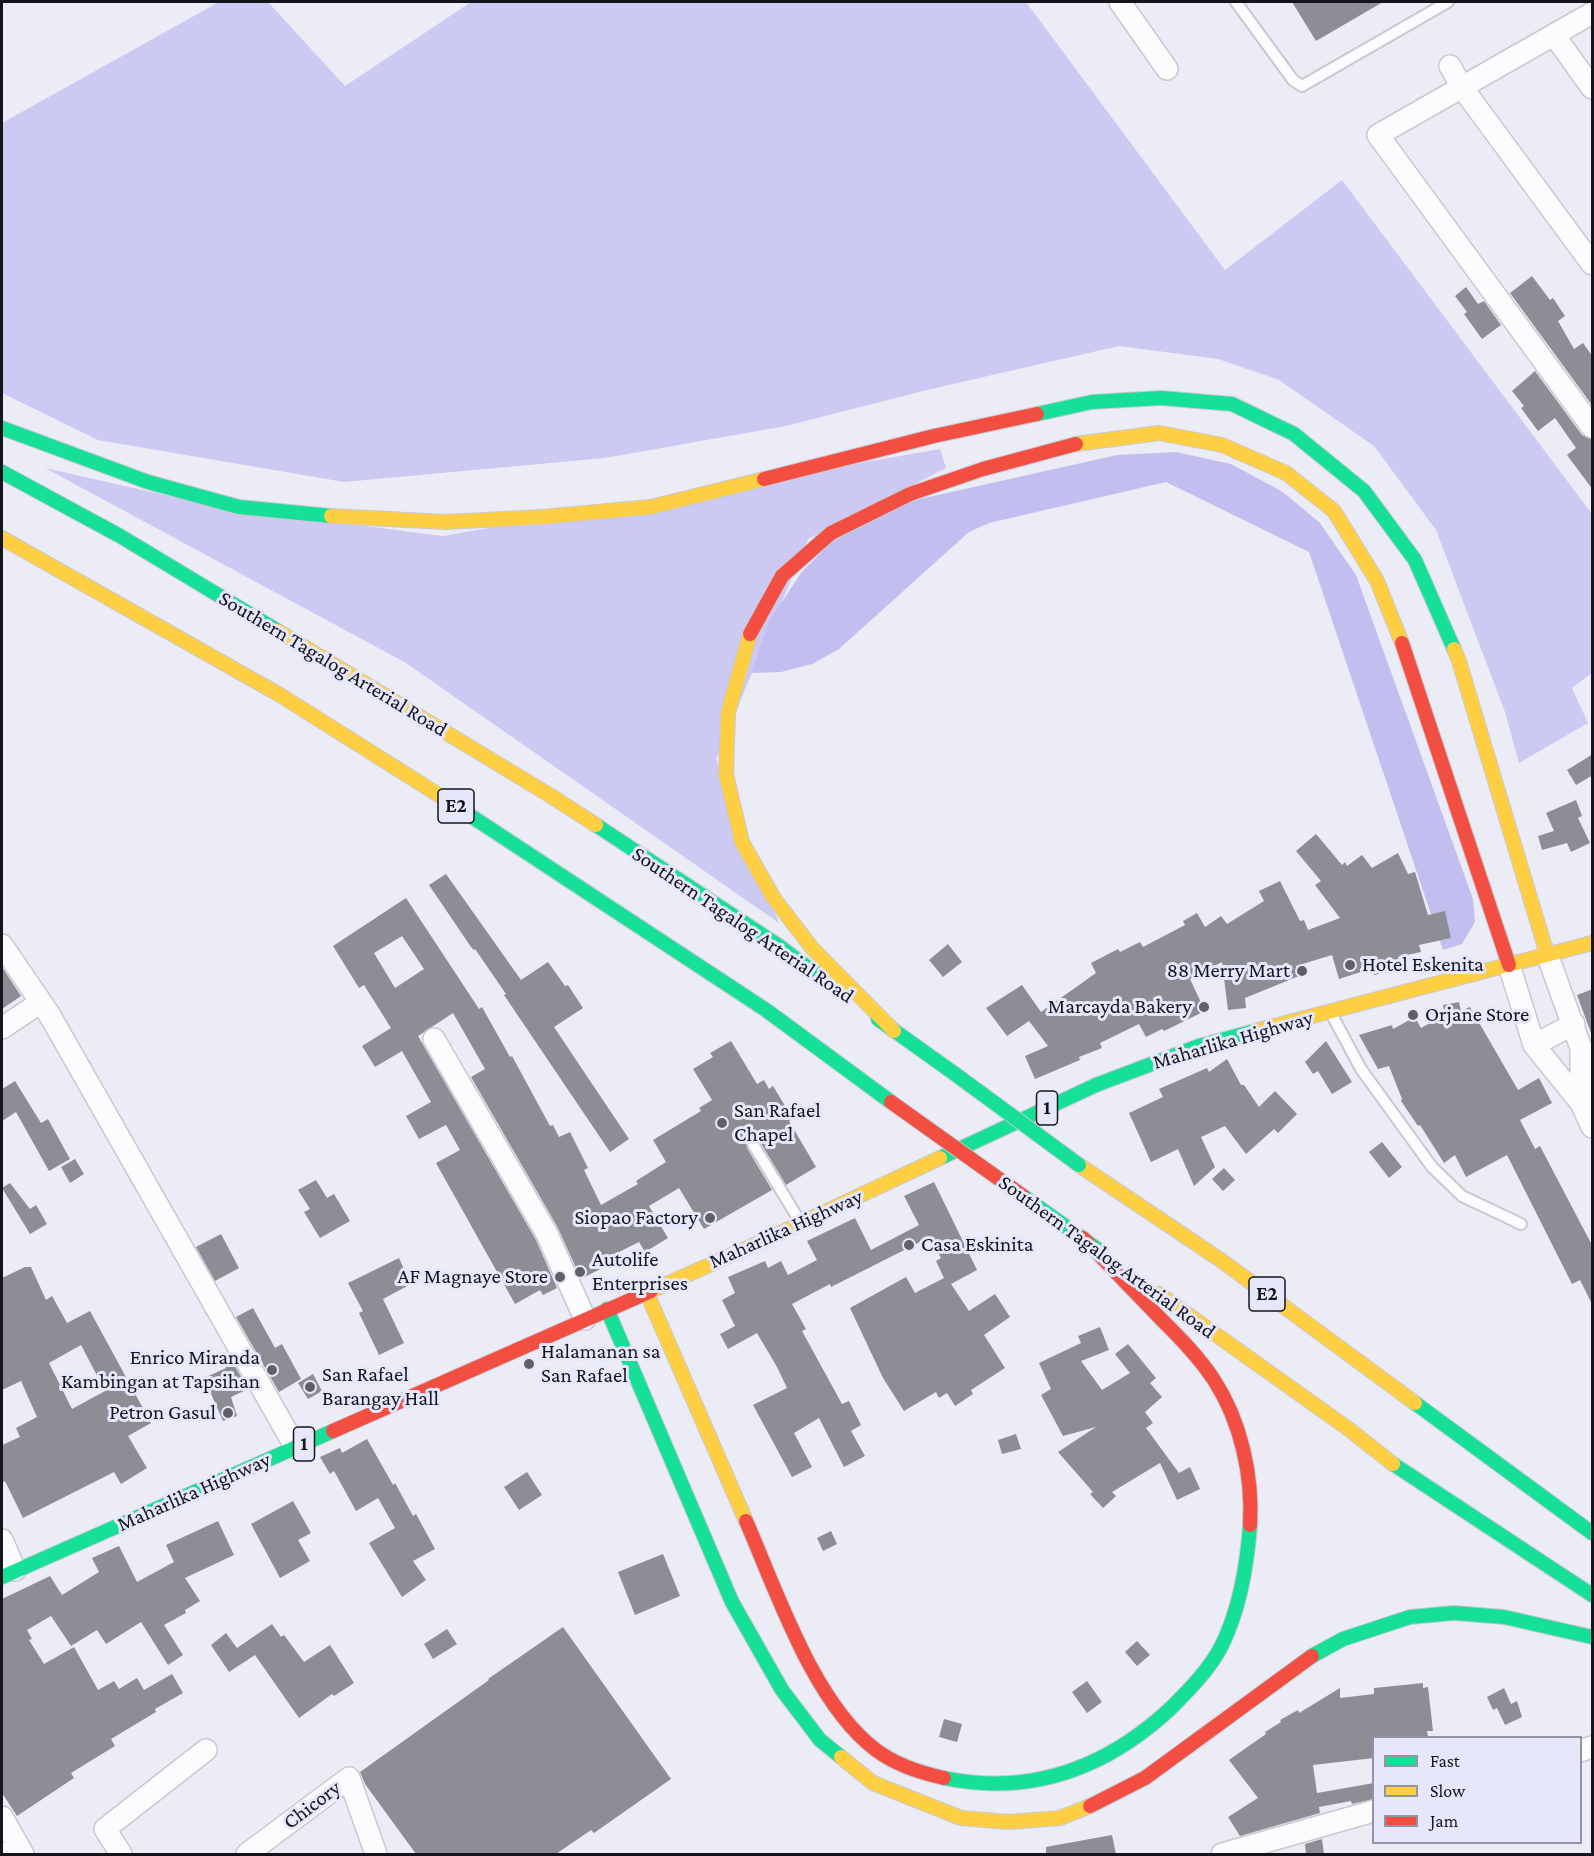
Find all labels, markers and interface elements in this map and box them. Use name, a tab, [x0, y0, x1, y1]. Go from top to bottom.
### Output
street label: Southern Tagalog Arterial Road	[214, 586, 452, 742]
road number: E2	[438, 789, 474, 823]
street label: Southern Tagalog Arterial Road	[627, 841, 859, 1009]
place label: Hotel Eskenita	[1362, 952, 1484, 978]
place label: 88 Merry Mart	[1167, 958, 1290, 984]
marker: Hotel Eskenita	[1343, 958, 1357, 972]
marker: 88 Merry Mart	[1295, 964, 1309, 978]
place label: Marcayda Bakery	[1048, 994, 1192, 1020]
marker: Marcayda Bakery	[1197, 1000, 1211, 1014]
place label: Orjane Store	[1425, 1002, 1529, 1028]
street label: Maharlika Highway	[1150, 1005, 1316, 1075]
marker: Orjane Store	[1406, 1008, 1420, 1022]
road number: 1	[1036, 1091, 1058, 1125]
place label: San Rafael Chapel	[734, 1098, 821, 1148]
marker: San Rafael Chapel	[715, 1116, 729, 1130]
street label: Southern Tagalog Arterial Road	[994, 1170, 1220, 1344]
street label: Maharlika Highway	[705, 1184, 867, 1274]
place label: Siopao Factory	[574, 1205, 698, 1231]
marker: Siopao Factory	[703, 1211, 717, 1225]
place label: Casa Eskinita	[921, 1232, 1033, 1258]
marker: Casa Eskinita	[902, 1238, 916, 1252]
place label: Autolife Enterprises	[592, 1247, 688, 1297]
place label: AF Magnaye Store	[398, 1264, 548, 1290]
marker: Autolife Enterprises	[573, 1265, 587, 1279]
marker: AF Magnaye Store	[553, 1270, 567, 1284]
road number: E2	[1249, 1277, 1285, 1311]
place label: Halamanan sa San Rafael	[541, 1339, 661, 1389]
place label: Enrico Miranda Kambingan at Tapsihan	[61, 1345, 260, 1395]
marker: Halamanan sa San Rafael	[522, 1357, 536, 1371]
place label: San Rafael Barangay Hall	[322, 1362, 439, 1412]
marker: Enrico Miranda Kambingan at Tapsihan	[265, 1363, 279, 1377]
marker: San Rafael Barangay Hall	[303, 1380, 317, 1394]
place label: Petron Gasul	[109, 1400, 216, 1426]
marker: Petron Gasul	[221, 1406, 235, 1420]
road number: 1	[294, 1427, 314, 1461]
street label: Maharlika Highway	[113, 1447, 275, 1537]
legend	[1372, 1736, 1582, 1844]
text: Fast	[1430, 1751, 1460, 1771]
street label: Chicory	[278, 1775, 346, 1835]
text: Slow	[1430, 1781, 1465, 1801]
text: Jam	[1430, 1811, 1458, 1831]

